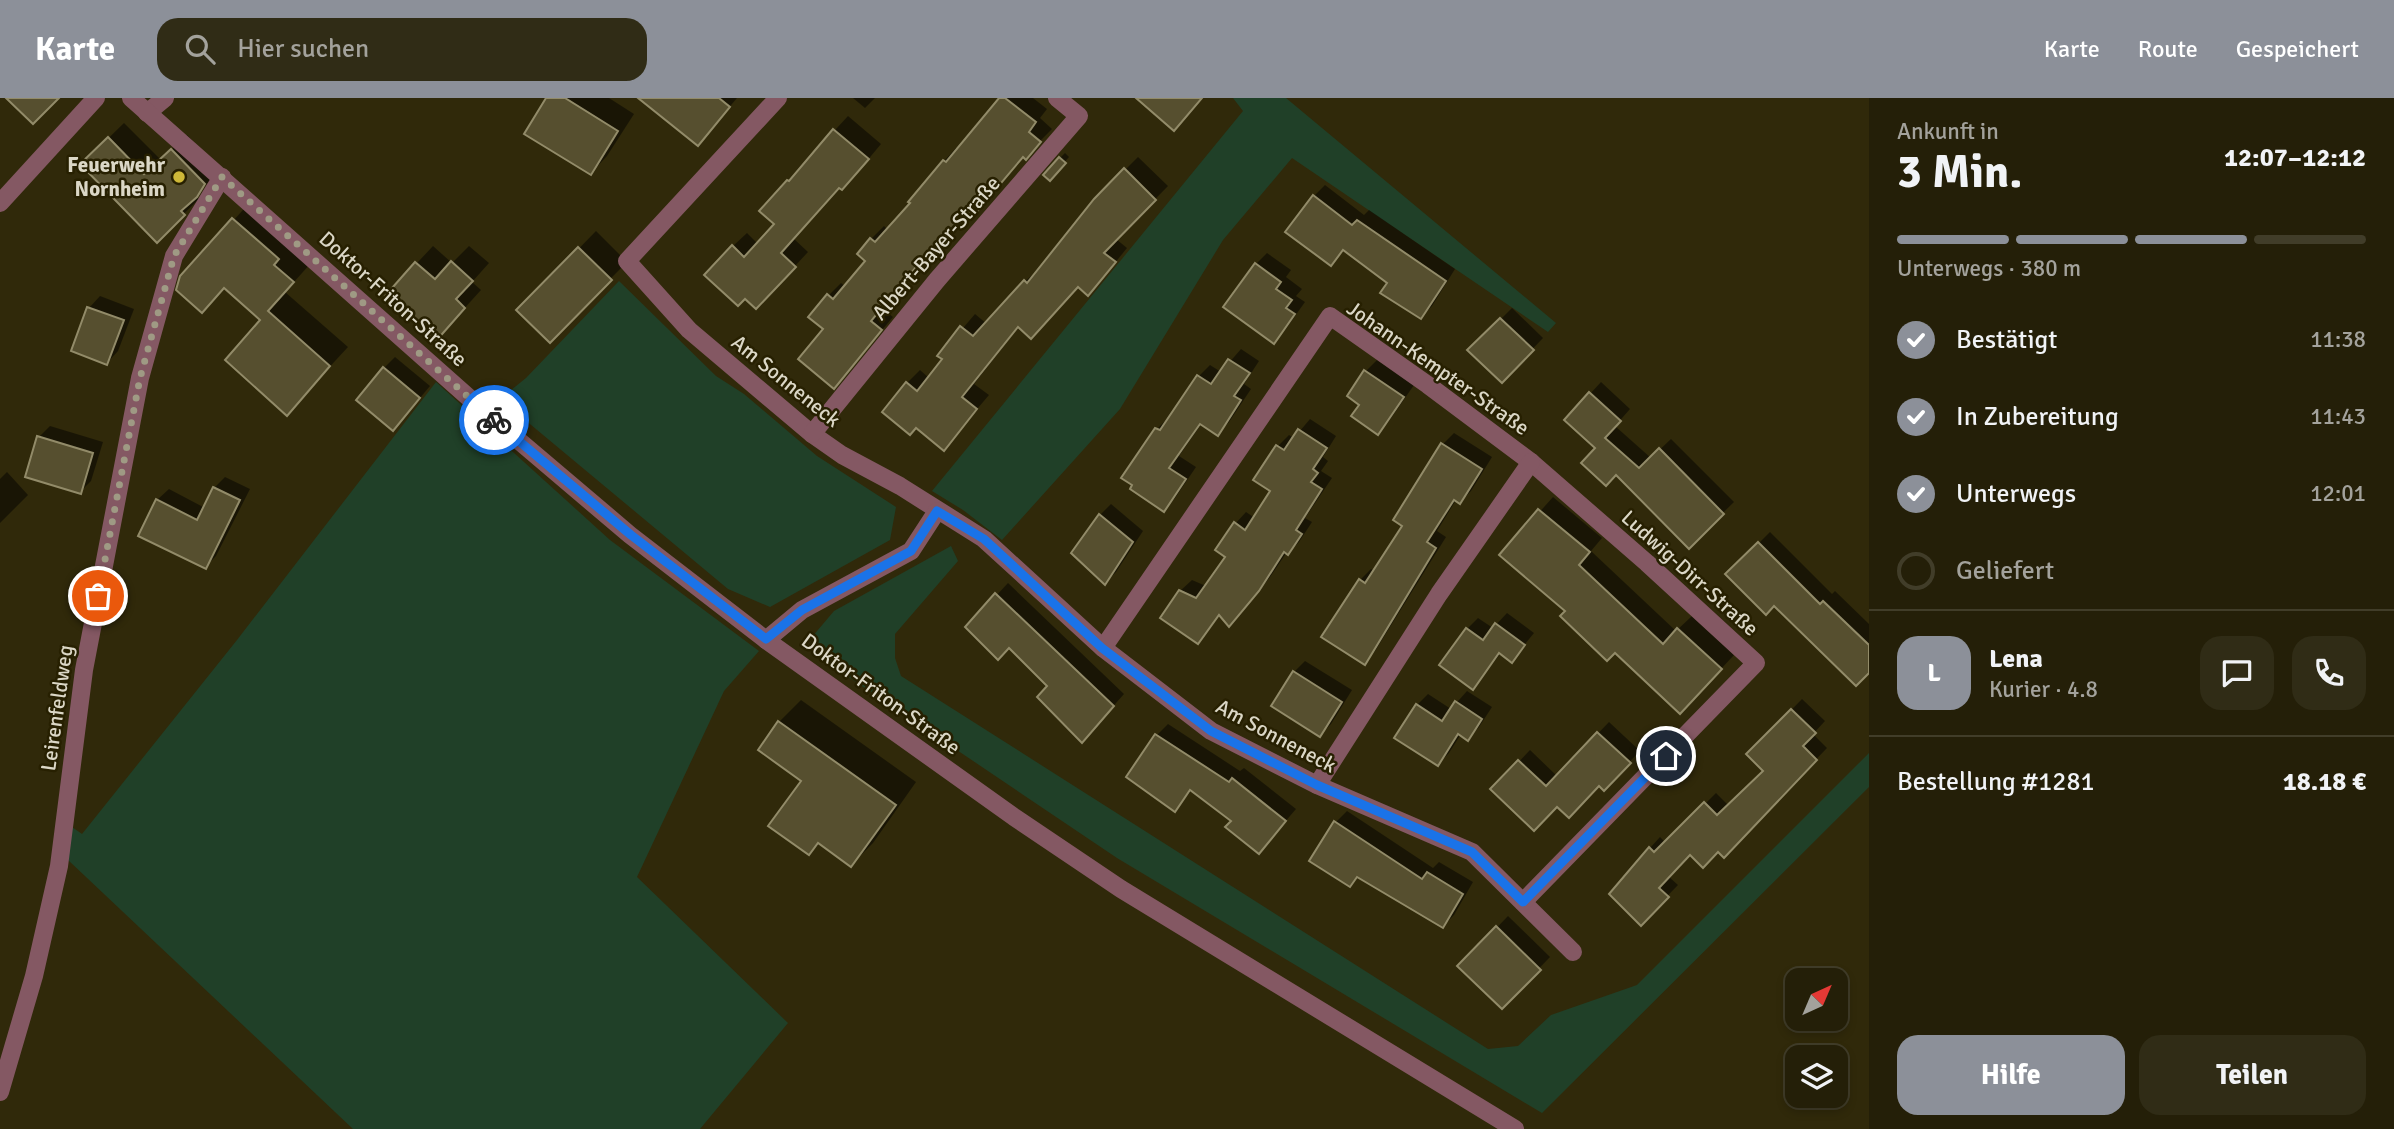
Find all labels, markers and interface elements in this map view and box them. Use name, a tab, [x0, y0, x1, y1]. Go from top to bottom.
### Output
search box	[157, 18, 647, 81]
text: Karte	[35, 29, 115, 70]
icon: search	[181, 30, 219, 68]
text: Hier suchen	[237, 33, 369, 65]
text: Karte	[2044, 34, 2100, 64]
text: Route	[2138, 34, 2198, 64]
text: Gespeichert	[2236, 34, 2359, 64]
text: Ankunft in	[1897, 117, 1999, 146]
text: 12:07–12:12	[2224, 142, 2366, 174]
text: 3 Min.	[1897, 144, 2022, 200]
place label: Feuerwehr Nornheim	[67, 152, 166, 202]
marker: Feuerwehr Nornheim	[171, 169, 187, 185]
street label: Albert-Bayer-Straße	[866, 171, 1006, 325]
street label: Doktor-Friton-Straße	[314, 226, 472, 372]
text: Unterwegs · 380 m	[1897, 254, 2081, 283]
street label: Johann-Kempter-Straße	[1342, 295, 1534, 441]
icon: check	[1897, 321, 1935, 359]
text: Bestätigt	[1956, 324, 2057, 356]
text: 11:38	[2310, 325, 2366, 354]
street label: Am Sonneneck	[726, 329, 846, 433]
courier	[459, 385, 529, 455]
icon: check	[1897, 398, 1935, 436]
icon: bike	[475, 401, 513, 439]
text: In Zubereitung	[1956, 401, 2119, 433]
text: 11:43	[2310, 402, 2366, 431]
icon: check	[1897, 475, 1935, 513]
text: Unterwegs	[1956, 478, 2076, 510]
text: 12:01	[2310, 479, 2366, 508]
street label: Ludwig-Dirr-Straße	[1616, 505, 1764, 641]
text: Geliefert	[1956, 555, 2054, 587]
pin	[68, 566, 128, 626]
icon: bag	[79, 577, 117, 615]
street label: Doktor-Friton-Straße	[796, 628, 966, 760]
button: chat	[2200, 636, 2274, 710]
button: phone	[2292, 636, 2366, 710]
street label: Leirenfeldweg	[35, 643, 79, 773]
text: Lena	[1989, 643, 2043, 675]
text: L	[1927, 657, 1941, 689]
text: Kurier · 4.8	[1989, 675, 2098, 704]
street label: Am Sonneneck	[1211, 693, 1341, 779]
pin	[1636, 726, 1696, 786]
icon: home	[1647, 737, 1685, 775]
text: Bestellung #1281	[1897, 766, 2094, 798]
text: 18.18 €	[2283, 766, 2366, 798]
north arrow	[1785, 968, 1848, 1031]
map controls	[1785, 968, 1848, 1108]
button: Hilfe	[1897, 1035, 2125, 1115]
button: Teilen	[2139, 1035, 2366, 1115]
button: layers	[1785, 1045, 1848, 1108]

